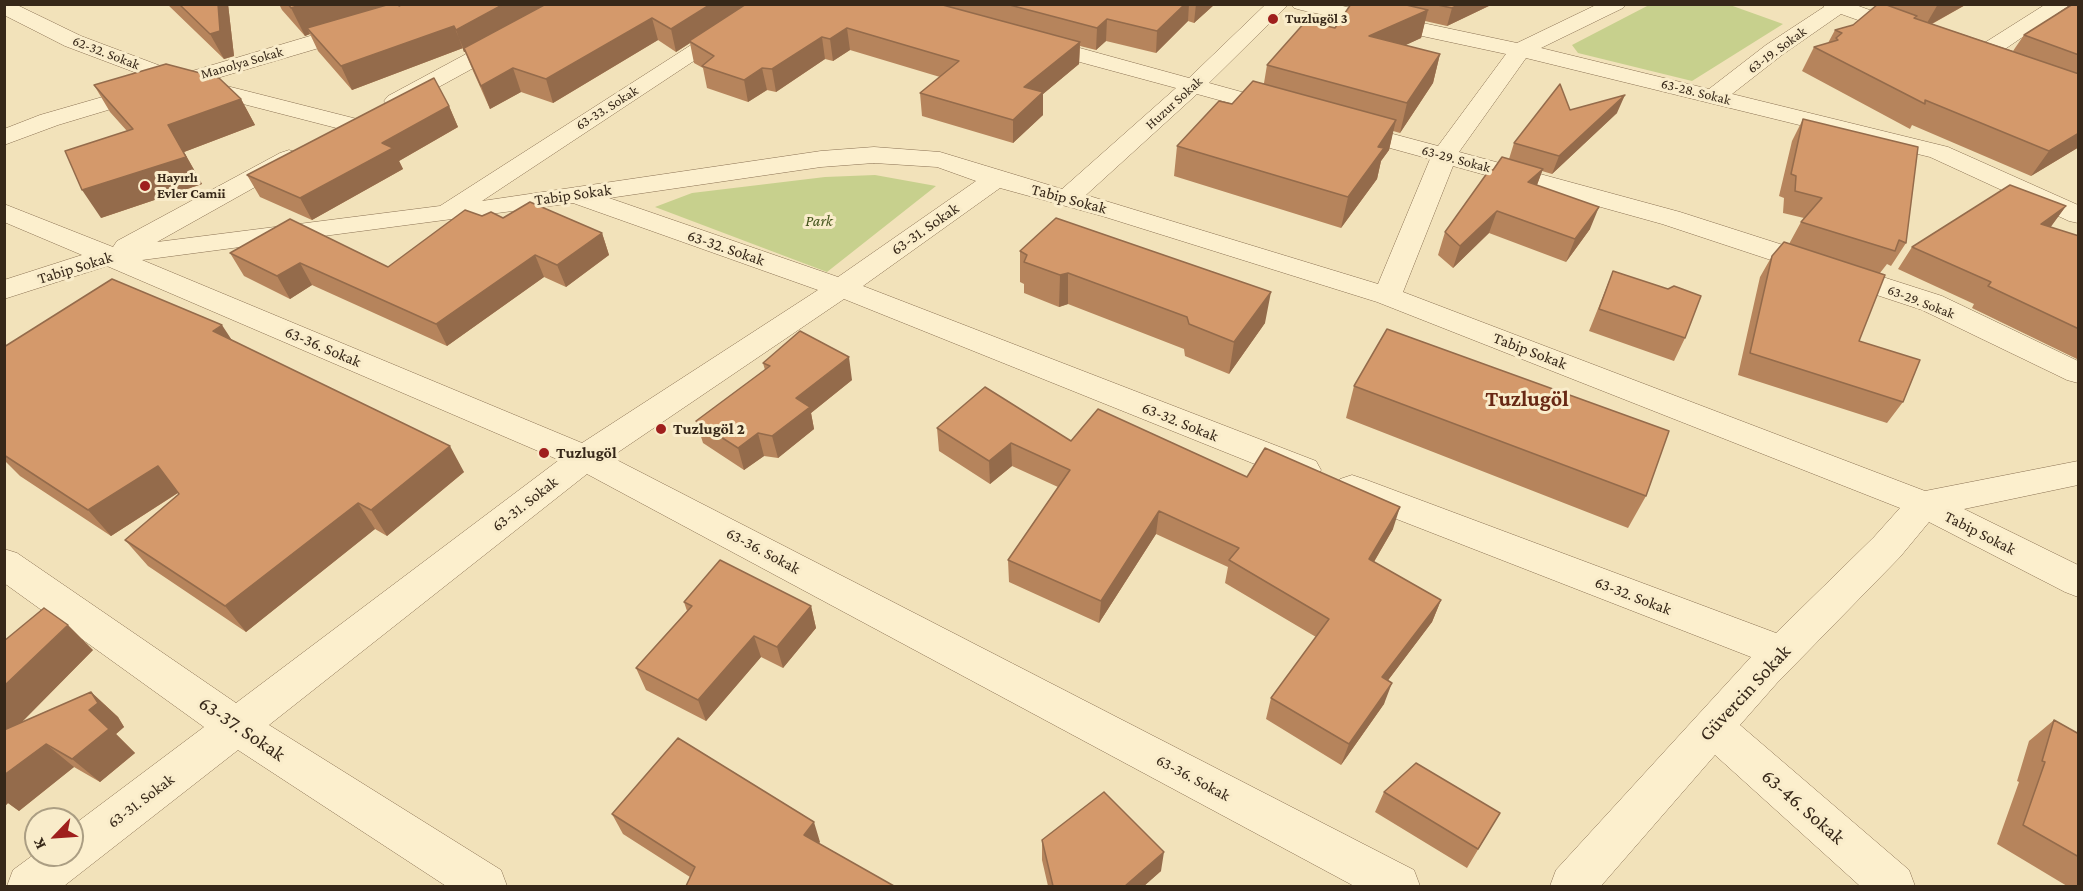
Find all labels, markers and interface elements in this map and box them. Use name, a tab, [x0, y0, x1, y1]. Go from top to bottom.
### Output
place label: Tuzlugöl 3	[1285, 11, 1348, 27]
marker: Tuzlugöl 3	[1266, 12, 1280, 26]
street label: 63-19. Sokak	[1744, 23, 1810, 77]
street label: 62-32. Sokak	[70, 32, 142, 74]
street label: Manolya Sokak	[199, 43, 285, 83]
street label: Huzur Sokak	[1142, 73, 1206, 133]
street label: 63-28. Sokak	[1659, 75, 1733, 109]
street label: 63-33. Sokak	[573, 82, 641, 134]
street label: 63-29. Sokak	[1420, 142, 1492, 176]
place label: Hayırlı Evler Camii	[157, 170, 226, 202]
marker: Hayırlı Evler Camii	[138, 179, 152, 193]
street label: Tabip Sokak	[533, 180, 613, 210]
street label: Tabip Sokak	[1029, 180, 1109, 218]
street label: 63-31. Sokak	[887, 199, 963, 259]
park label: Park	[805, 211, 833, 231]
street label: 63-32. Sokak	[685, 226, 767, 270]
street label: Tabip Sokak	[35, 248, 115, 288]
street label: 63-29. Sokak	[1885, 281, 1957, 323]
street label: 63-36. Sokak	[282, 322, 364, 372]
street label: Tabip Sokak	[1490, 328, 1570, 374]
district label: Tuzlugöl	[1485, 386, 1569, 412]
street label: 63-32. Sokak	[1139, 398, 1221, 446]
place label: Tuzlugöl 2	[673, 419, 745, 439]
marker: Tuzlugöl 2	[654, 422, 668, 436]
place label: Tuzlugöl	[556, 443, 617, 463]
marker: Tuzlugöl	[537, 446, 551, 460]
street label: 63-31. Sokak	[488, 472, 562, 536]
street label: Tabip Sokak	[1941, 507, 2019, 559]
street label: 63-36. Sokak	[723, 524, 803, 578]
street label: 63-32. Sokak	[1592, 573, 1674, 619]
street label: Güvercin Sokak	[1694, 640, 1796, 746]
street label: 63-37. Sokak	[194, 691, 290, 767]
street label: 63-36. Sokak	[1153, 751, 1233, 805]
street label: 63-46. Sokak	[1756, 764, 1850, 850]
street label: 63-31. Sokak	[104, 770, 178, 832]
north arrow	[24, 807, 84, 867]
text: K	[29, 836, 49, 852]

